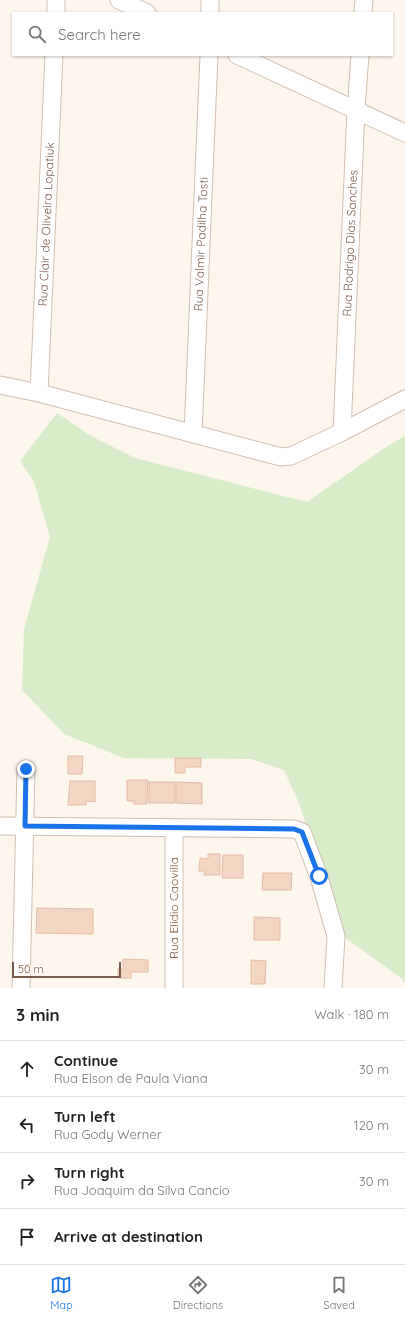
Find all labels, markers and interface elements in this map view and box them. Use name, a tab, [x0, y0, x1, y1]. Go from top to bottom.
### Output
search box	[12, 12, 393, 56]
icon: search	[26, 23, 48, 45]
text: Search here	[58, 25, 141, 44]
street label: Rua Clair de Oliveira Lopatiuk	[35, 142, 57, 307]
street label: Rua Rodrigo Dias Sanches	[339, 169, 360, 317]
street label: Rua Valmir Padilha Tosti	[190, 177, 211, 312]
route end	[17, 760, 35, 778]
street label: Rua Elidio Caovilla	[166, 857, 181, 959]
route start	[310, 867, 328, 885]
scale bar	[12, 960, 121, 979]
text: 50 m	[18, 962, 44, 976]
text: 3 min	[16, 1004, 60, 1025]
text: Walk · 180 m	[314, 1006, 389, 1022]
text: Continue	[54, 1051, 118, 1070]
icon: ahead	[16, 1058, 38, 1080]
text: 30 m	[359, 1061, 389, 1077]
text: Rua Elson de Paula Viana	[54, 1070, 208, 1086]
text: Turn left	[54, 1107, 116, 1126]
icon: left	[16, 1114, 38, 1136]
text: 120 m	[354, 1117, 389, 1133]
text: Rua Gody Werner	[54, 1126, 162, 1142]
text: Turn right	[54, 1163, 125, 1182]
icon: right	[16, 1170, 38, 1192]
text: 30 m	[359, 1173, 389, 1189]
text: Rua Joaquim da Silva Cancio	[54, 1182, 230, 1198]
icon: arrive	[16, 1226, 38, 1248]
text: Arrive at destination	[54, 1227, 203, 1246]
tab: Map	[50, 1274, 73, 1312]
tab: Directions	[173, 1274, 223, 1312]
tab: Saved	[323, 1274, 355, 1312]

